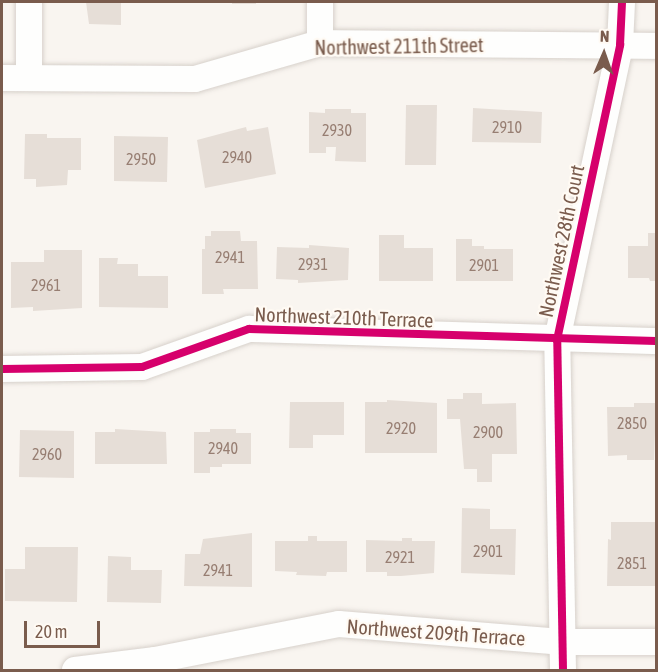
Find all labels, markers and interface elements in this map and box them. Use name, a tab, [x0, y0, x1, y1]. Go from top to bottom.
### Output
north arrow	[574, 24, 634, 84]
text: N	[600, 27, 610, 45]
street label: Northwest 211th Street	[314, 33, 484, 59]
house number: 2910	[492, 117, 522, 137]
house number: 2930	[322, 120, 352, 140]
house number: 2940	[222, 147, 252, 167]
house number: 2950	[126, 149, 156, 169]
street label: Northwest 28th Court	[533, 163, 589, 319]
house number: 2941	[215, 247, 245, 267]
house number: 2931	[298, 254, 328, 274]
house number: 2901	[469, 255, 499, 275]
house number: 2961	[31, 275, 61, 295]
street label: Northwest 210th Terrace	[254, 302, 434, 332]
house number: 2850	[617, 413, 647, 433]
house number: 2920	[386, 418, 416, 438]
house number: 2900	[473, 422, 503, 442]
house number: 2940	[208, 438, 238, 458]
house number: 2960	[32, 444, 62, 464]
house number: 2901	[473, 541, 503, 561]
house number: 2921	[385, 547, 415, 567]
house number: 2851	[617, 553, 647, 573]
house number: 2941	[203, 560, 233, 580]
scale bar	[27, 609, 104, 647]
street label: Northwest 209th Terrace	[346, 614, 526, 650]
text: 20 m	[35, 621, 67, 642]

